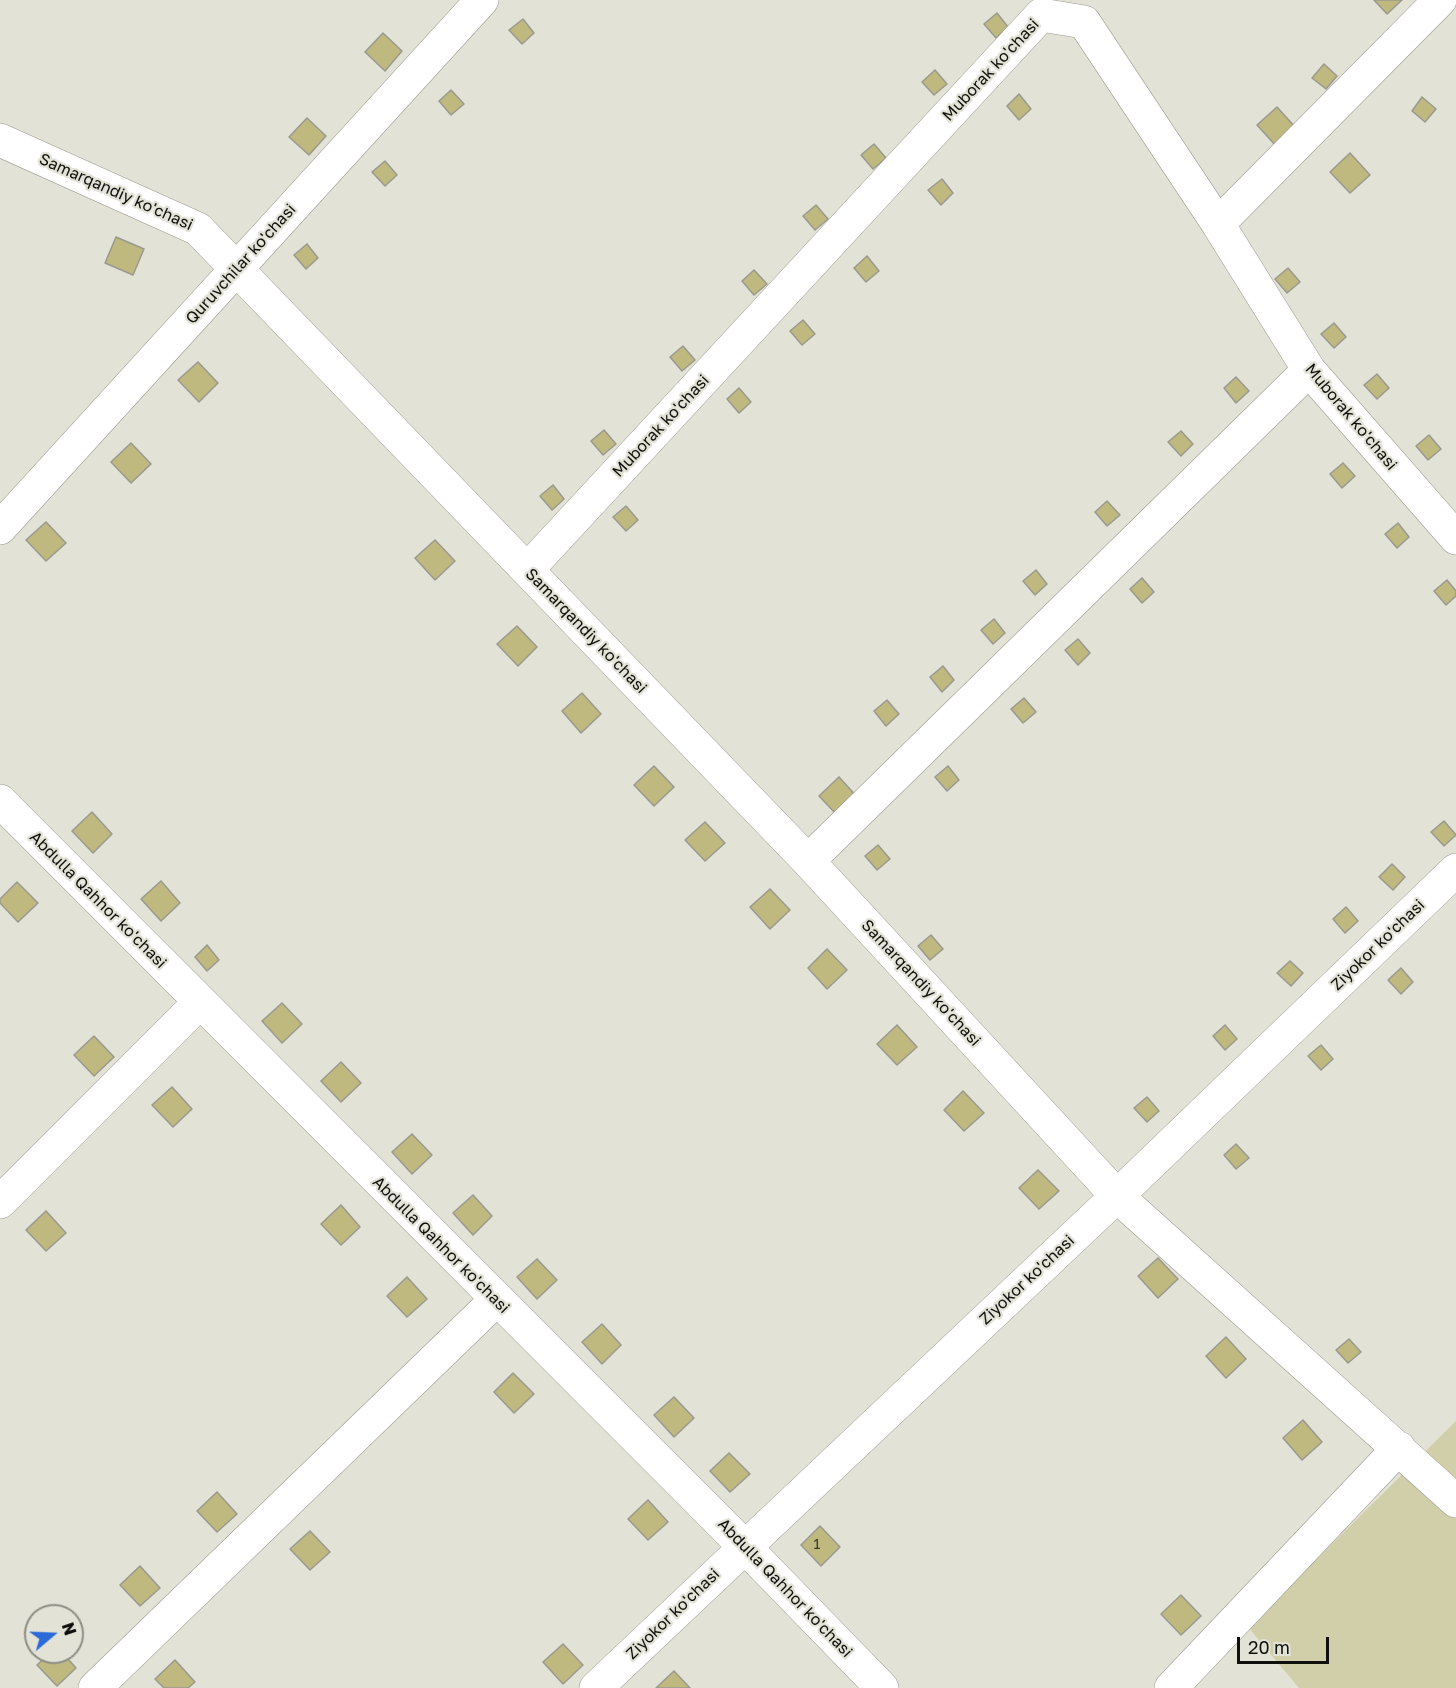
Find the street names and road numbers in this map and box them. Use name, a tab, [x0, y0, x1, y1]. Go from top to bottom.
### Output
street label: Muborak ko'chasi	[939, 15, 1043, 125]
street label: Samarqandiy ko'chasi	[36, 149, 196, 235]
street label: Quruvchilar ko'chasi	[182, 200, 300, 328]
street label: Muborak ko'chasi	[1301, 360, 1401, 474]
street label: Muborak ko'chasi	[609, 371, 713, 481]
street label: Samarqandiy ko'chasi	[521, 565, 651, 697]
street label: Abdulla Qahhor ko'chasi	[26, 828, 170, 972]
street label: Ziyokor ko'chasi	[1327, 896, 1429, 994]
street label: Samarqandiy ko'chasi	[857, 916, 985, 1050]
street label: Abdulla Qahhor ko'chasi	[369, 1173, 513, 1317]
street label: Ziyokor ko'chasi	[976, 1231, 1078, 1329]
street label: Abdulla Qahhor ko'chasi	[714, 1515, 856, 1661]
street label: Ziyokor ko'chasi	[622, 1565, 724, 1663]

